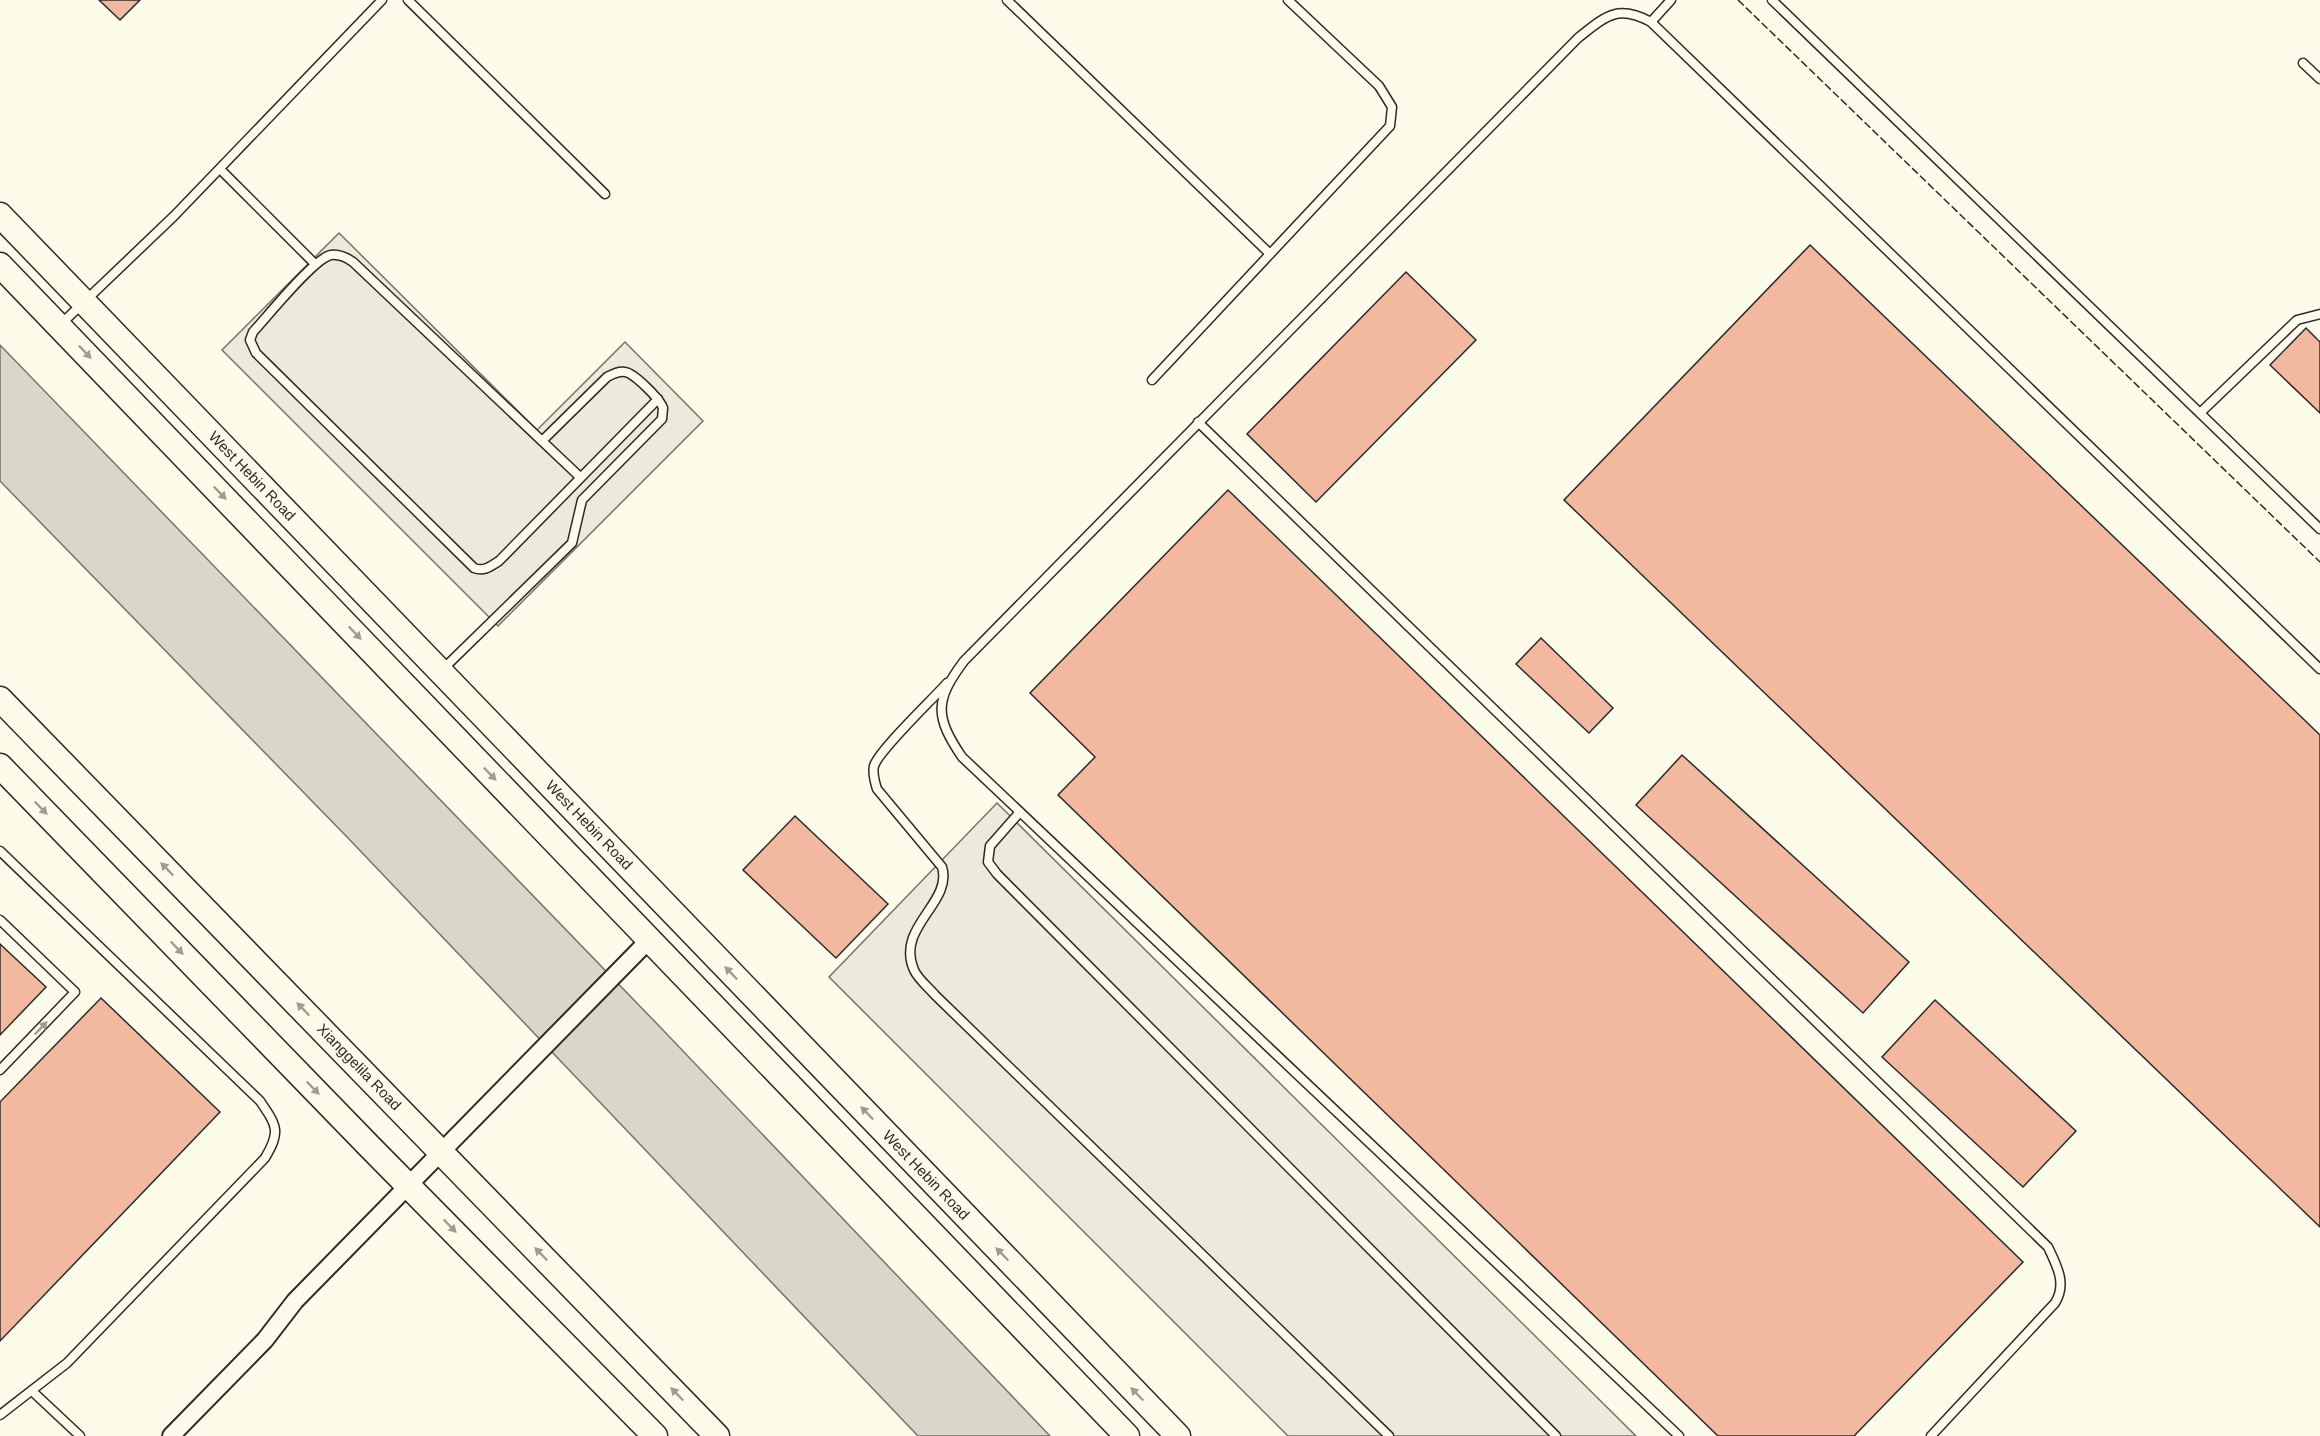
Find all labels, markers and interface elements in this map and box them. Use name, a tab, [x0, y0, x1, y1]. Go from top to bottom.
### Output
one-way arrow	[77, 345, 91, 359]
street label: West Hebin Road	[206, 428, 299, 524]
one-way arrow	[213, 485, 227, 500]
one-way arrow	[348, 626, 362, 641]
one-way arrow	[482, 767, 496, 781]
street label: West Hebin Road	[543, 777, 636, 873]
one-way arrow	[33, 801, 47, 815]
one-way arrow	[160, 863, 174, 877]
one-way arrow	[169, 941, 183, 955]
one-way arrow	[725, 966, 739, 980]
one-way arrow	[296, 1002, 310, 1016]
street label: Xianggelila Road	[314, 1020, 405, 1113]
one-way arrow	[33, 1022, 47, 1036]
one-way arrow	[305, 1080, 319, 1094]
one-way arrow	[860, 1107, 874, 1121]
street label: West Hebin Road	[880, 1127, 973, 1223]
one-way arrow	[443, 1219, 457, 1234]
one-way arrow	[534, 1246, 548, 1261]
one-way arrow	[995, 1246, 1009, 1261]
one-way arrow	[670, 1387, 684, 1401]
one-way arrow	[1131, 1387, 1145, 1401]

